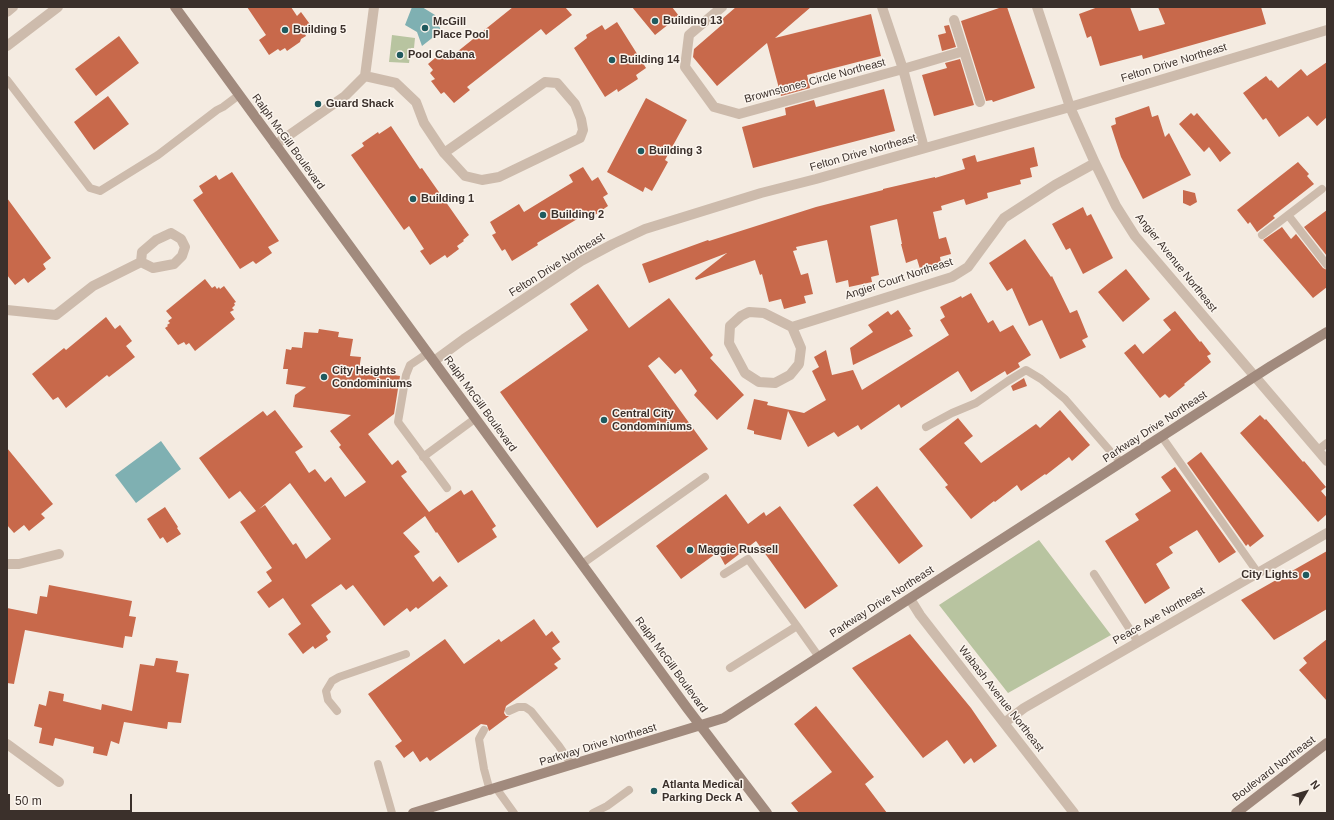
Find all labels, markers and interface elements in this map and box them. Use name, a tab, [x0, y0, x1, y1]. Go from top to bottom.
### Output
place label: Building 13	[663, 14, 722, 28]
place label: McGill Place Pool	[433, 15, 489, 41]
marker: Building 13	[650, 16, 660, 26]
place label: Building 5	[293, 23, 346, 37]
marker: McGill Place Pool	[420, 23, 430, 33]
marker: Building 5	[280, 25, 290, 35]
street label: Felton Drive Northeast	[1119, 41, 1229, 85]
place label: Pool Cabana	[408, 48, 475, 62]
marker: Pool Cabana	[395, 50, 405, 60]
place label: Building 14	[620, 53, 679, 67]
marker: Building 14	[607, 55, 617, 65]
street label: Brownstones Circle Northeast	[743, 56, 887, 106]
street label: Ralph McGill Boulevard	[249, 92, 327, 192]
place label: Guard Shack	[326, 97, 394, 111]
marker: Guard Shack	[313, 99, 323, 109]
street label: Felton Drive Northeast	[808, 131, 918, 175]
place label: Building 3	[649, 144, 702, 158]
marker: Building 3	[636, 146, 646, 156]
place label: Building 1	[421, 192, 474, 206]
marker: Building 1	[408, 194, 418, 204]
place label: Building 2	[551, 208, 604, 222]
marker: Building 2	[538, 210, 548, 220]
street label: Angier Avenue Northeast	[1132, 211, 1220, 315]
street label: Felton Drive Northeast	[507, 230, 607, 300]
street label: Angier Court Northeast	[843, 255, 955, 303]
street label: Ralph McGill Boulevard	[441, 354, 519, 454]
place label: City Heights Condominiums	[332, 364, 412, 390]
marker: City Heights Condominiums	[319, 372, 329, 382]
street label: Parkway Drive Northeast	[1100, 388, 1210, 466]
place label: Central City Condominiums	[612, 407, 692, 433]
marker: Central City Condominiums	[599, 415, 609, 425]
place label: Maggie Russell	[698, 543, 778, 557]
marker: Maggie Russell	[685, 545, 695, 555]
street label: Parkway Drive Northeast	[827, 563, 937, 641]
place label: City Lights	[1241, 568, 1298, 582]
marker: City Lights	[1301, 570, 1311, 580]
street label: Peace Ave Northeast	[1111, 584, 1207, 648]
street label: Ralph McGill Boulevard	[632, 615, 710, 715]
street label: Wabash Avenue Northeast	[956, 643, 1046, 755]
street label: Parkway Drive Northeast	[538, 721, 658, 769]
street label: Boulevard Northeast	[1230, 734, 1318, 804]
north arrow	[1286, 772, 1326, 812]
place label: Atlanta Medical Parking Deck A	[662, 778, 743, 804]
scale bar	[10, 786, 134, 812]
marker: Atlanta Medical Parking Deck A	[649, 786, 659, 796]
text: 50 m	[15, 794, 42, 808]

